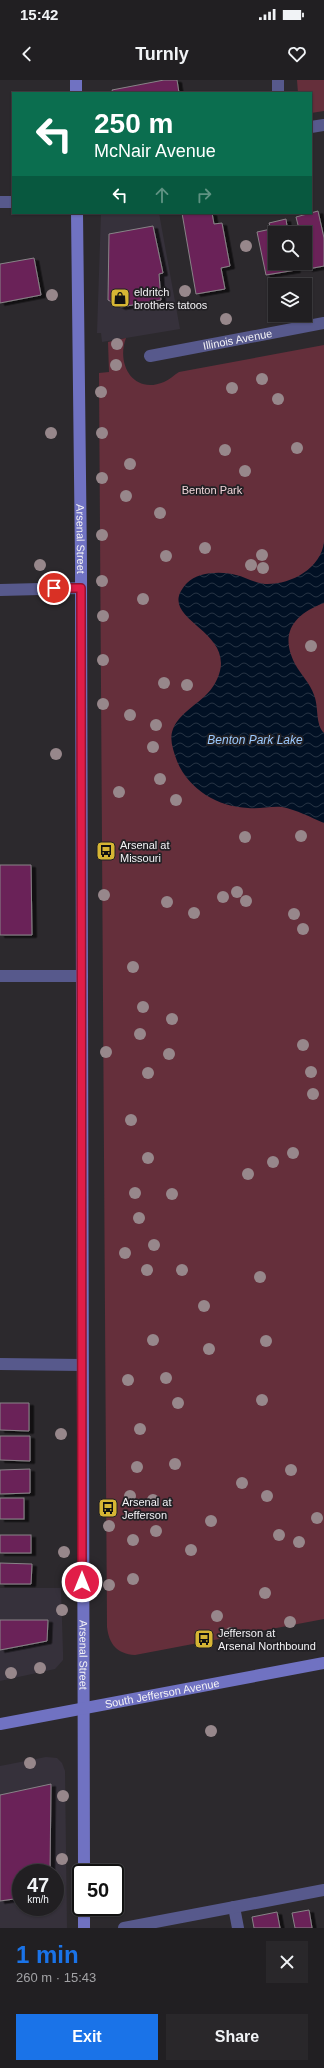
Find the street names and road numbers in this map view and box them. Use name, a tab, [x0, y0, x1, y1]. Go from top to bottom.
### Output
street label: Illinois Avenue	[202, 327, 273, 352]
street label: Arsenal Street	[74, 504, 87, 574]
street label: Arsenal Street	[77, 1620, 90, 1690]
street label: South Jefferson Avenue	[104, 1677, 221, 1710]

